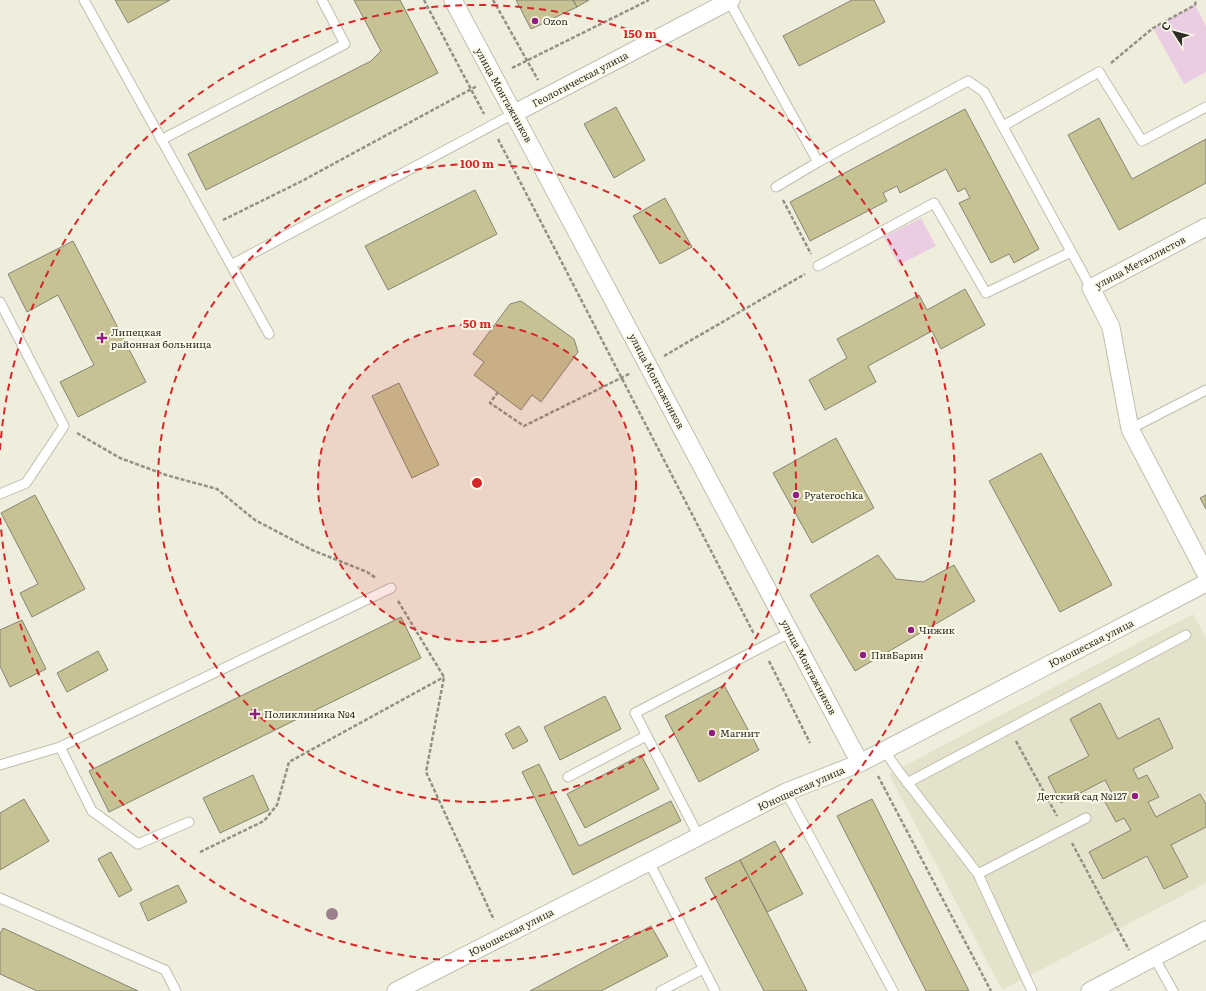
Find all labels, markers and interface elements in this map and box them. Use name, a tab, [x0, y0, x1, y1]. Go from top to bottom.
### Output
north arrow	[1154, 12, 1194, 52]
place label: Ozon	[543, 13, 568, 28]
marker: Ozon	[530, 16, 540, 26]
text: С	[1156, 18, 1174, 33]
text: 150 m	[623, 24, 657, 42]
street label: улица Монтажников	[472, 45, 537, 145]
street label: Геологическая улица	[529, 47, 631, 110]
text: 100 m	[460, 154, 494, 172]
street label: улица Металлистов	[1092, 231, 1188, 292]
text: 50 m	[463, 314, 491, 332]
place label: Липецкая районная больница	[111, 324, 212, 351]
street label: улица Монтажников	[626, 330, 689, 431]
marker: Липецкая районная больница	[96, 332, 108, 344]
centre of rings	[470, 476, 484, 490]
place label: Pyaterochka	[804, 487, 864, 502]
marker: Pyaterochka	[791, 490, 801, 500]
street label: Юношеская улица	[1046, 614, 1136, 670]
street label: улица Монтажников	[778, 616, 841, 717]
place label: Чижик	[919, 622, 955, 637]
marker: Чижик	[906, 625, 916, 635]
place label: ПивБарин	[871, 647, 924, 662]
marker: ПивБарин	[858, 650, 868, 660]
place label: Поликлиника №4	[264, 706, 356, 721]
marker: Поликлиника №4	[249, 708, 261, 720]
place label: Магнит	[720, 725, 760, 740]
marker: Магнит	[707, 728, 717, 738]
street label: Юношеская улица	[755, 761, 847, 813]
place label: Детский сад №127	[1037, 788, 1127, 803]
marker: Детский сад №127	[1130, 791, 1140, 801]
street label: Юношеская улица	[466, 903, 556, 959]

